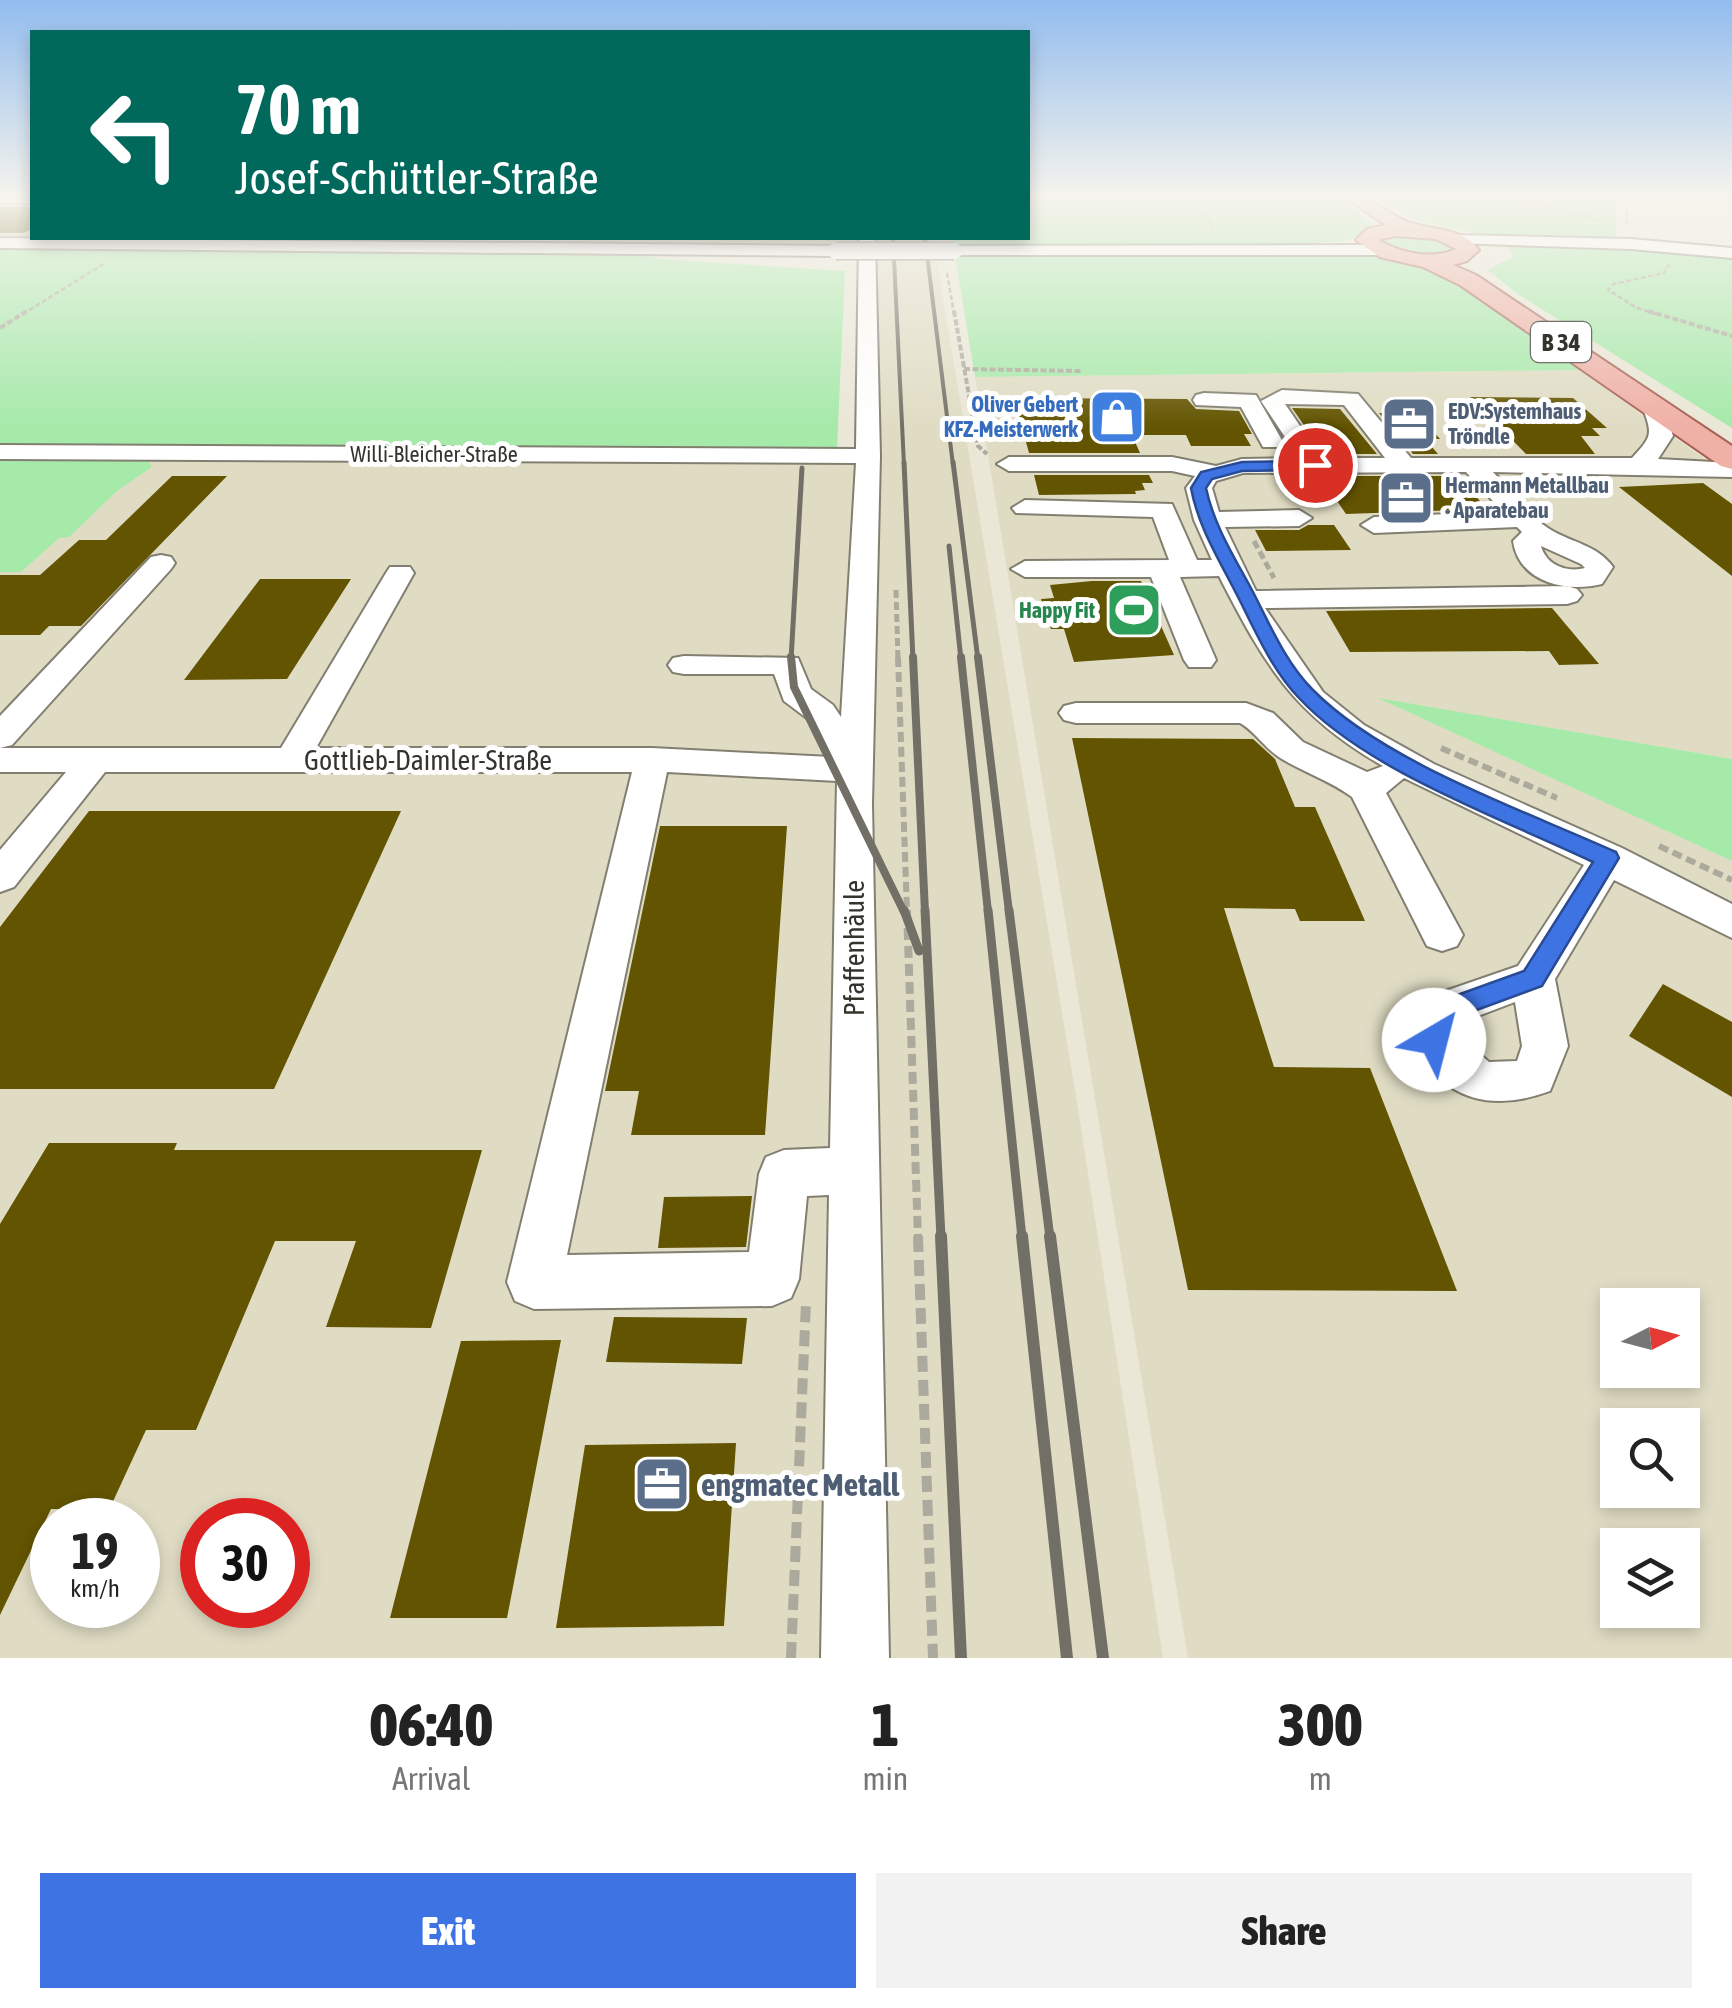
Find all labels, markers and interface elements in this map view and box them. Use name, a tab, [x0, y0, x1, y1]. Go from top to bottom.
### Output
text: 70 m	[235, 69, 361, 149]
icon: left	[70, 70, 200, 200]
text: Josef-Schüttler-Straße	[235, 152, 599, 204]
road number: B 34	[1531, 322, 1591, 362]
shop icon: Oliver Gebert KFZ-Meisterwerk	[1087, 387, 1147, 447]
place label: Oliver Gebert KFZ-Meisterwerk	[944, 391, 1079, 442]
office icon: EDV:Systemhaus Tröndle	[1379, 394, 1439, 454]
place label: EDV:Systemhaus Tröndle	[1448, 398, 1581, 449]
pin	[1273, 423, 1358, 508]
icon: arrive	[1288, 438, 1343, 493]
street label: Willi-Bleicher-Straße	[350, 441, 518, 467]
office icon: Hermann Metallbau - Aparatebau	[1376, 468, 1436, 528]
place label: Hermann Metallbau - Aparatebau	[1445, 472, 1609, 523]
sports icon: Happy Fit	[1104, 580, 1164, 640]
place label: Happy Fit	[1019, 597, 1096, 623]
street label: Gottlieb-Daimler-Straße	[304, 744, 552, 776]
street label: Pfaffenhäule	[838, 880, 870, 1016]
position arrow	[1382, 988, 1486, 1092]
north arrow	[1600, 1288, 1700, 1388]
map controls	[1600, 1288, 1700, 1628]
button: search	[1600, 1408, 1700, 1508]
office icon: engmatec Metall	[632, 1454, 692, 1514]
place label: engmatec Metall	[701, 1466, 900, 1503]
speed limit sign: 30	[180, 1498, 310, 1628]
text: 19	[71, 1522, 118, 1580]
button: layers	[1600, 1528, 1700, 1628]
text: km/h	[70, 1574, 120, 1602]
text: 06:40	[369, 1690, 493, 1759]
text: 1	[871, 1690, 900, 1759]
text: 300	[1278, 1690, 1362, 1759]
text: Arrival	[392, 1760, 470, 1797]
text: min	[862, 1760, 908, 1797]
text: m	[1309, 1760, 1332, 1797]
button: Exit	[40, 1873, 856, 1988]
button: Share	[876, 1873, 1692, 1988]

